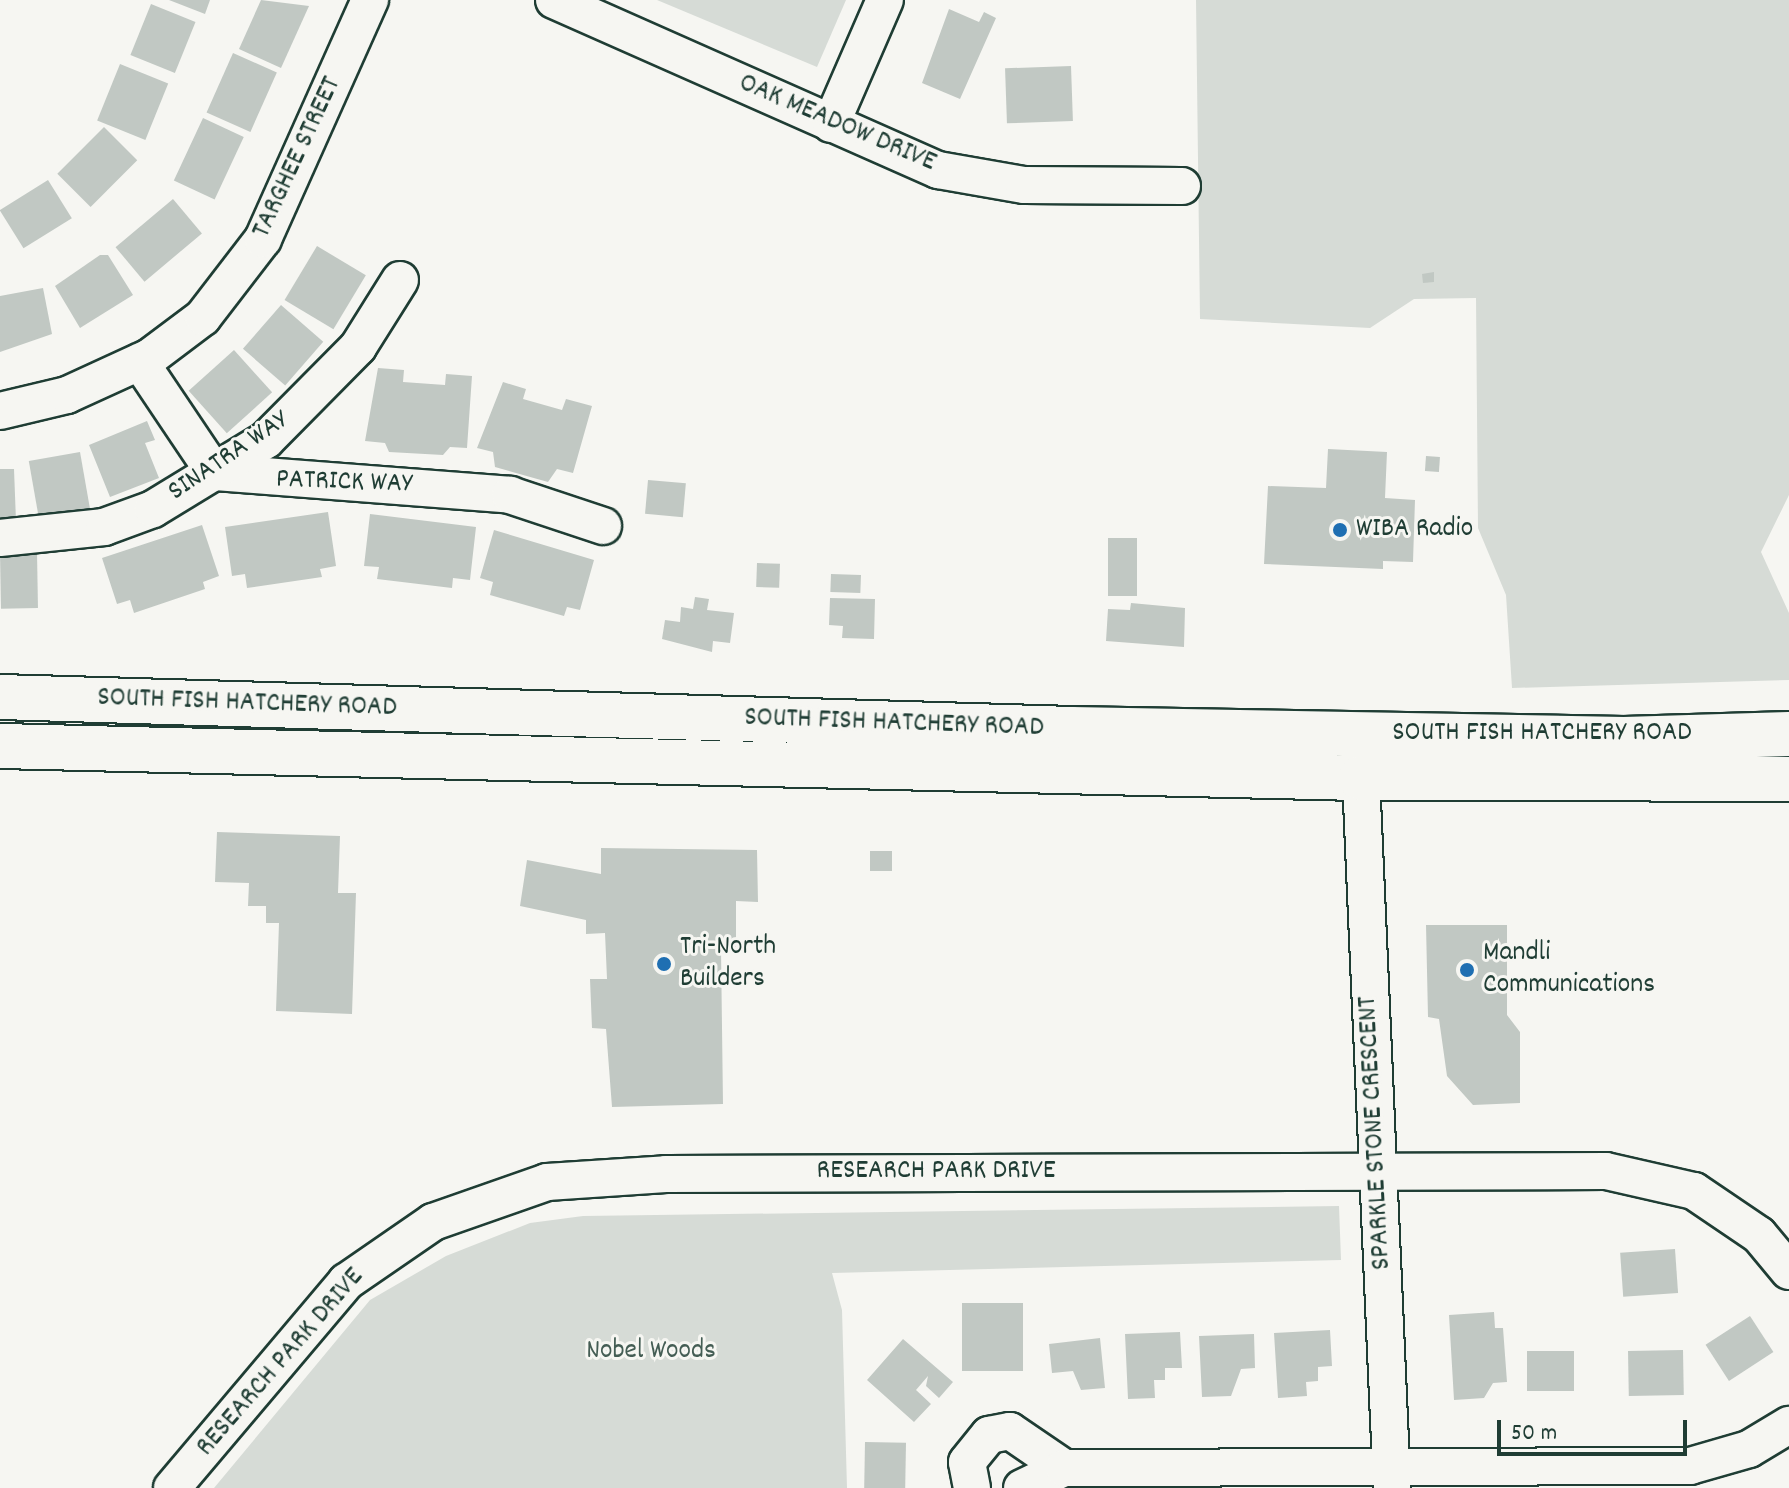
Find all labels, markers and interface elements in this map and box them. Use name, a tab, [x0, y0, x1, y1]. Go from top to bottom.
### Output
street label: OAK MEADOW DRIVE	[733, 67, 941, 181]
street label: TARGHEE STREET	[246, 72, 350, 244]
street label: SINATRA WAY	[162, 404, 296, 510]
street label: PATRICK WAY	[275, 464, 413, 502]
place label: WIBA Radio	[1356, 513, 1473, 547]
marker: WIBA Radio	[1331, 521, 1349, 539]
street label: SOUTH FISH HATCHERY ROAD	[97, 682, 397, 726]
street label: SOUTH FISH HATCHERY ROAD	[744, 702, 1044, 746]
street label: SOUTH FISH HATCHERY ROAD	[1392, 717, 1692, 751]
place label: Tri-North Builders	[680, 931, 776, 997]
place label: Mandli Communications	[1483, 937, 1655, 1003]
marker: Tri-North Builders	[655, 955, 673, 973]
marker: Mandli Communications	[1458, 961, 1476, 979]
street label: SPARKLE STONE CRESCENT	[1352, 995, 1400, 1271]
street label: RESEARCH PARK DRIVE	[817, 1155, 1055, 1189]
street label: RESEARCH PARK DRIVE	[190, 1262, 372, 1464]
park label: Nobel Woods	[586, 1335, 716, 1369]
scale bar	[1501, 1404, 1691, 1454]
text: 50 m	[1511, 1417, 1557, 1451]

